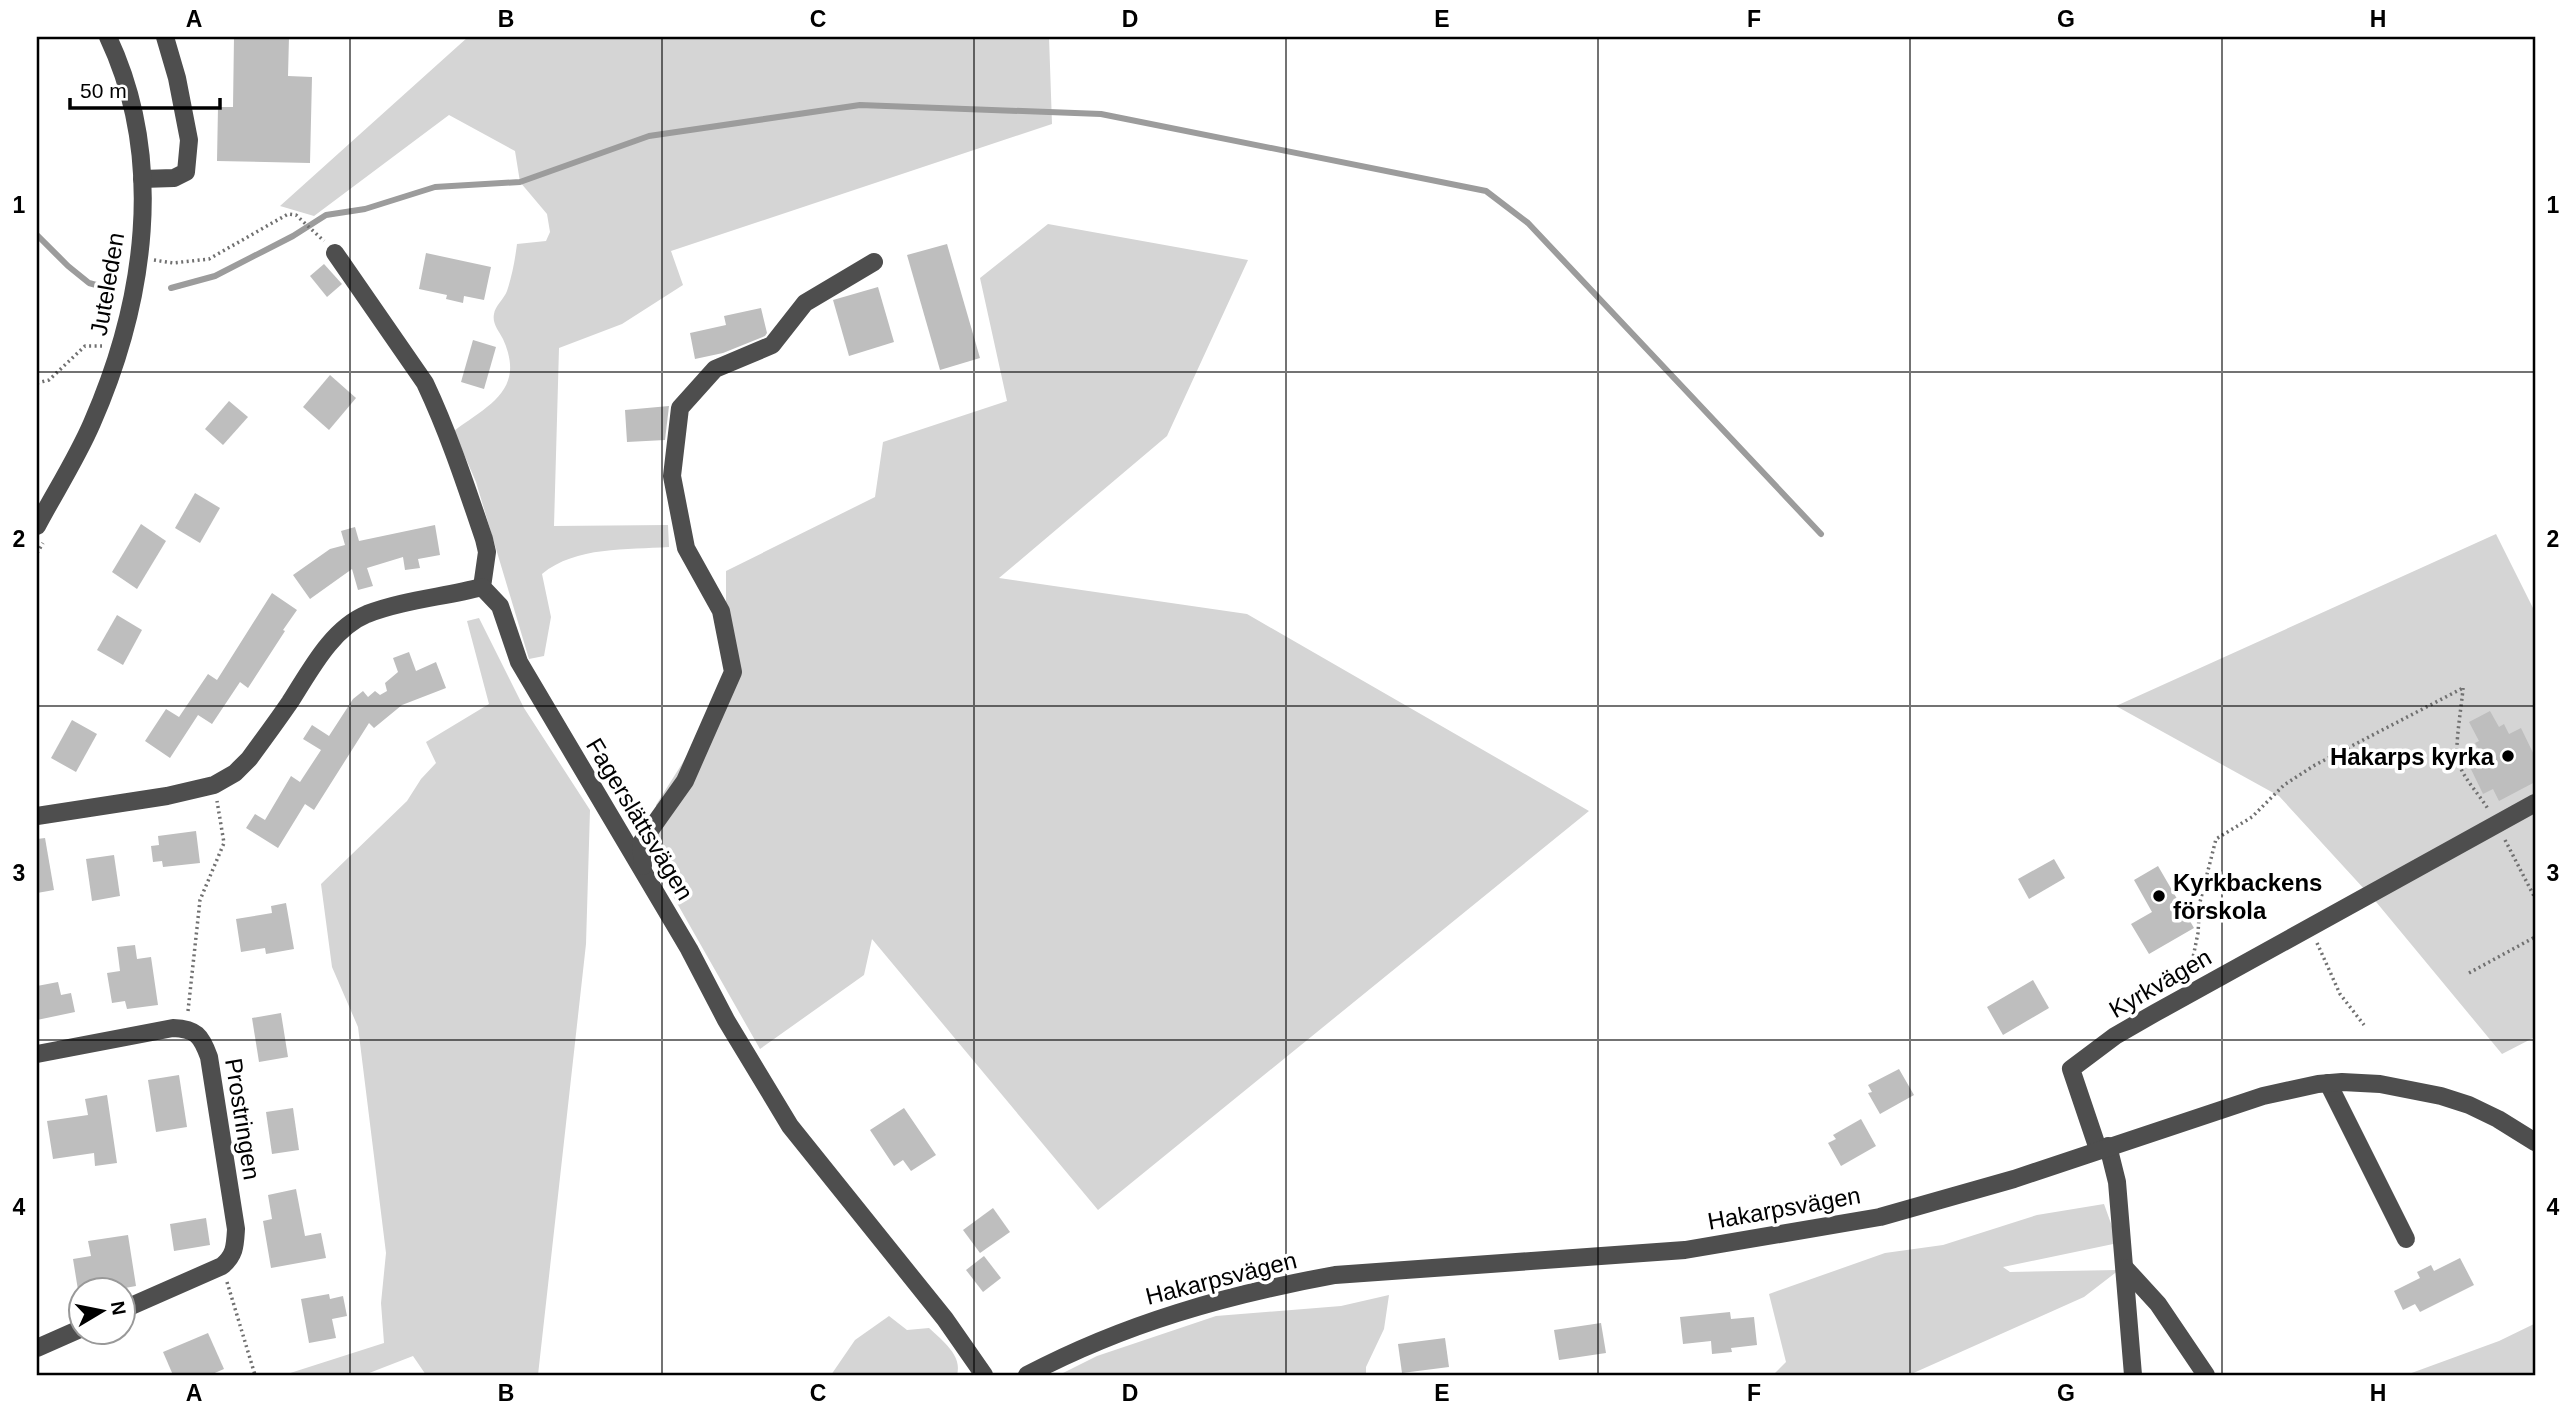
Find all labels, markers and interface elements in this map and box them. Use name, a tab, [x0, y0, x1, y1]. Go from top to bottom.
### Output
text: A	[186, 6, 202, 32]
text: B	[498, 6, 514, 32]
text: C	[810, 6, 826, 32]
text: D	[1122, 6, 1138, 32]
text: E	[1434, 6, 1450, 32]
text: F	[1747, 6, 1761, 32]
text: G	[2057, 6, 2075, 32]
text: H	[2370, 6, 2386, 32]
scale bar	[70, 66, 220, 110]
text: 50 m	[80, 79, 127, 102]
text: 1	[13, 192, 26, 218]
text: 1	[2547, 192, 2560, 218]
street label: Juteleden	[85, 230, 129, 338]
text: 2	[13, 526, 25, 552]
text: 2	[2547, 526, 2559, 552]
street label: Fagerslättsvägen	[581, 733, 699, 905]
place label: Hakarps kyrka	[2330, 743, 2495, 770]
marker: Hakarps kyrka	[2500, 748, 2516, 764]
text: 3	[13, 860, 25, 886]
text: 3	[2547, 860, 2559, 886]
place label: Kyrkbackens förskola	[2173, 869, 2322, 924]
marker: Kyrkbackens förskola	[2151, 888, 2167, 904]
street label: Kyrkvägen	[2104, 943, 2216, 1023]
street label: Prostringen	[220, 1056, 266, 1182]
street label: Hakarpsvägen	[1705, 1181, 1863, 1235]
text: 4	[13, 1194, 26, 1220]
text: 4	[2547, 1194, 2560, 1220]
street label: Hakarpsvägen	[1143, 1246, 1299, 1310]
north arrow	[66, 1276, 136, 1346]
text: N	[107, 1300, 130, 1317]
text: A	[186, 1380, 202, 1406]
text: B	[498, 1380, 514, 1406]
text: C	[810, 1380, 826, 1406]
text: D	[1122, 1380, 1138, 1406]
text: E	[1434, 1380, 1450, 1406]
text: F	[1747, 1380, 1761, 1406]
text: G	[2057, 1380, 2075, 1406]
text: H	[2370, 1380, 2386, 1406]

